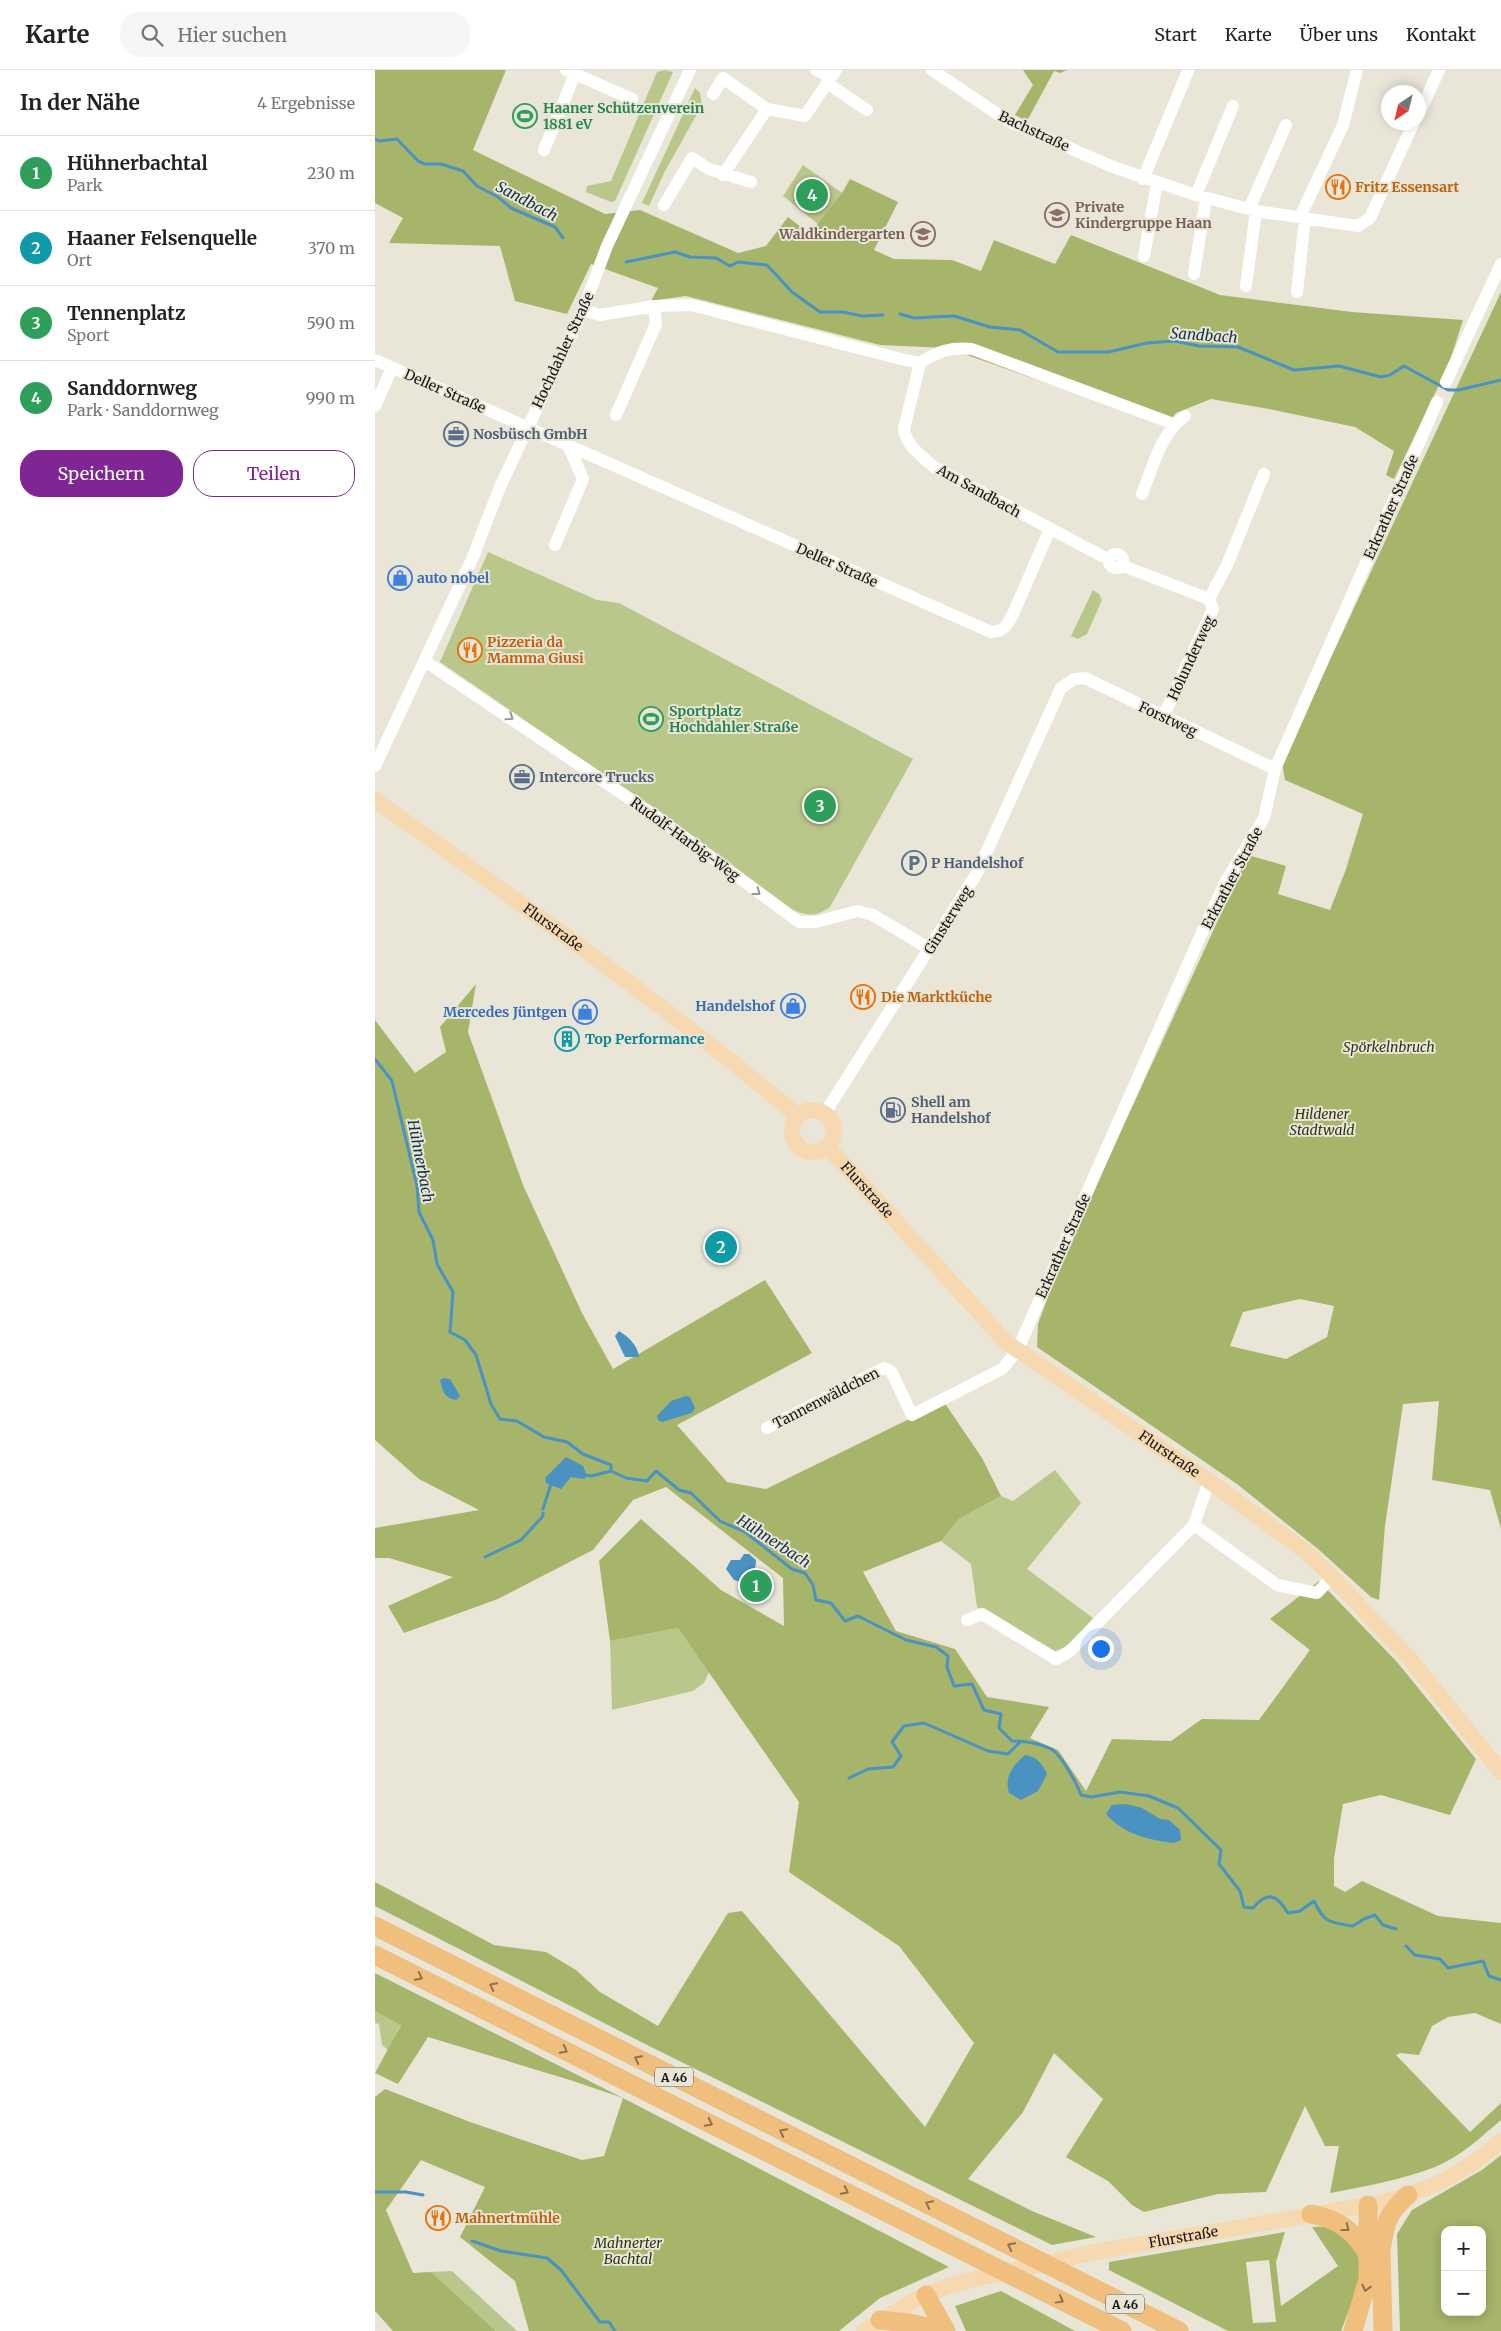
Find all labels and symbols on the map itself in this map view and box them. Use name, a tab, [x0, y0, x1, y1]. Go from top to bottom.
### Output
north arrow	[1381, 85, 1426, 130]
place label: Haaner Schützenverein 1881 eV	[543, 99, 705, 133]
sports icon: Haaner Schützenverein 1881 eV	[512, 103, 538, 129]
street label: Bachstraße	[996, 107, 1072, 155]
restaurant icon: Fritz Essensart	[1325, 174, 1351, 200]
pin: 4	[796, 176, 828, 214]
water label: Sandbach	[493, 177, 561, 225]
place label: Fritz Essensart	[1355, 178, 1460, 196]
place label: Private Kindergruppe Haan	[1075, 198, 1212, 232]
school or university icon: Private Kindergruppe Haan	[1044, 202, 1070, 228]
school or university icon: Waldkindergarten	[910, 221, 936, 247]
place label: Waldkindergarten	[778, 225, 905, 243]
street label: Hochdahler Straße	[528, 289, 598, 411]
water label: Sandbach	[1170, 323, 1238, 347]
street label: Deller Straße	[401, 365, 489, 417]
office icon: Nosbüsch GmbH	[443, 421, 469, 447]
place label: Nosbüsch GmbH	[473, 425, 588, 443]
street label: Erkrather Straße	[1360, 452, 1422, 562]
street label: Am Sandbach	[933, 460, 1024, 521]
street label: Deller Straße	[793, 539, 881, 591]
shop icon: auto nobel	[387, 565, 413, 591]
place label: auto nobel	[417, 569, 490, 587]
street label: Holunderweg	[1164, 612, 1219, 703]
place label: Pizzeria da Mamma Giusi	[487, 633, 584, 667]
restaurant icon: Pizzeria da Mamma Giusi	[457, 637, 483, 663]
street label: Forstweg	[1136, 698, 1201, 741]
place label: Sportplatz Hochdahler Straße	[669, 702, 799, 736]
sports icon: Sportplatz Hochdahler Straße	[638, 706, 664, 732]
one-way arrow	[505, 711, 514, 720]
office icon: Intercore Trucks	[509, 764, 535, 790]
place label: Intercore Trucks	[539, 768, 654, 786]
pin: 3	[804, 787, 836, 825]
street label: Rudolf-Harbig-Weg	[627, 793, 744, 885]
street label: Erkrather Straße	[1198, 824, 1266, 932]
parking icon: P Handelshof	[901, 850, 927, 876]
place label: P Handelshof	[931, 854, 1024, 872]
street label: Ginsterweg	[920, 882, 976, 958]
one-way arrow	[751, 886, 761, 895]
street label: Flurstraße	[520, 899, 587, 955]
restaurant icon: Die Marktküche	[850, 984, 876, 1010]
place label: Die Marktküche	[881, 988, 993, 1006]
shop icon: Handelshof	[780, 993, 806, 1019]
place label: Handelshof	[695, 997, 775, 1015]
shop icon: Mercedes Jüntgen	[572, 999, 598, 1025]
place label: Mercedes Jüntgen	[443, 1003, 567, 1021]
building icon: Top Performance	[554, 1026, 580, 1052]
place label: Top Performance	[585, 1030, 705, 1048]
park label: Spörkelnbruch	[1343, 1038, 1435, 1056]
place label: Shell am Handelshof	[911, 1093, 991, 1127]
fuel station icon: Shell am Handelshof	[880, 1097, 906, 1123]
park label: Hildener Stadtwald	[1289, 1105, 1355, 1139]
water label: Hühnerbach	[403, 1117, 438, 1204]
street label: Flurstraße	[837, 1158, 897, 1222]
street label: Erkrather Straße	[1032, 1191, 1094, 1301]
pin: 2	[705, 1228, 737, 1266]
street label: Tannenwäldchen	[770, 1363, 882, 1433]
street label: Flurstraße	[1135, 1427, 1203, 1481]
water label: Hühnerbach	[733, 1510, 814, 1572]
pin: 1	[740, 1567, 772, 1605]
your location	[1088, 1636, 1114, 1662]
one-way arrow	[413, 1971, 422, 1981]
one-way arrow	[489, 1982, 498, 1992]
one-way arrow	[558, 2044, 567, 2054]
one-way arrow	[634, 2055, 643, 2065]
road number: A 46	[655, 2068, 693, 2086]
one-way arrow	[704, 2117, 713, 2127]
one-way arrow	[780, 2128, 789, 2138]
one-way arrow	[840, 2185, 849, 2195]
one-way arrow	[925, 2200, 934, 2210]
restaurant icon: Mahnertmühle	[425, 2205, 451, 2231]
place label: Mahnertmühle	[455, 2209, 560, 2227]
street label: Flurstraße	[1147, 2222, 1219, 2252]
one-way arrow	[1341, 2223, 1350, 2232]
park label: Mahnerter Bachtal	[593, 2234, 662, 2268]
one-way arrow	[1007, 2242, 1016, 2252]
one-way arrow	[1361, 2284, 1372, 2293]
one-way arrow	[1054, 2294, 1063, 2304]
road number: A 46	[1106, 2294, 1144, 2314]

